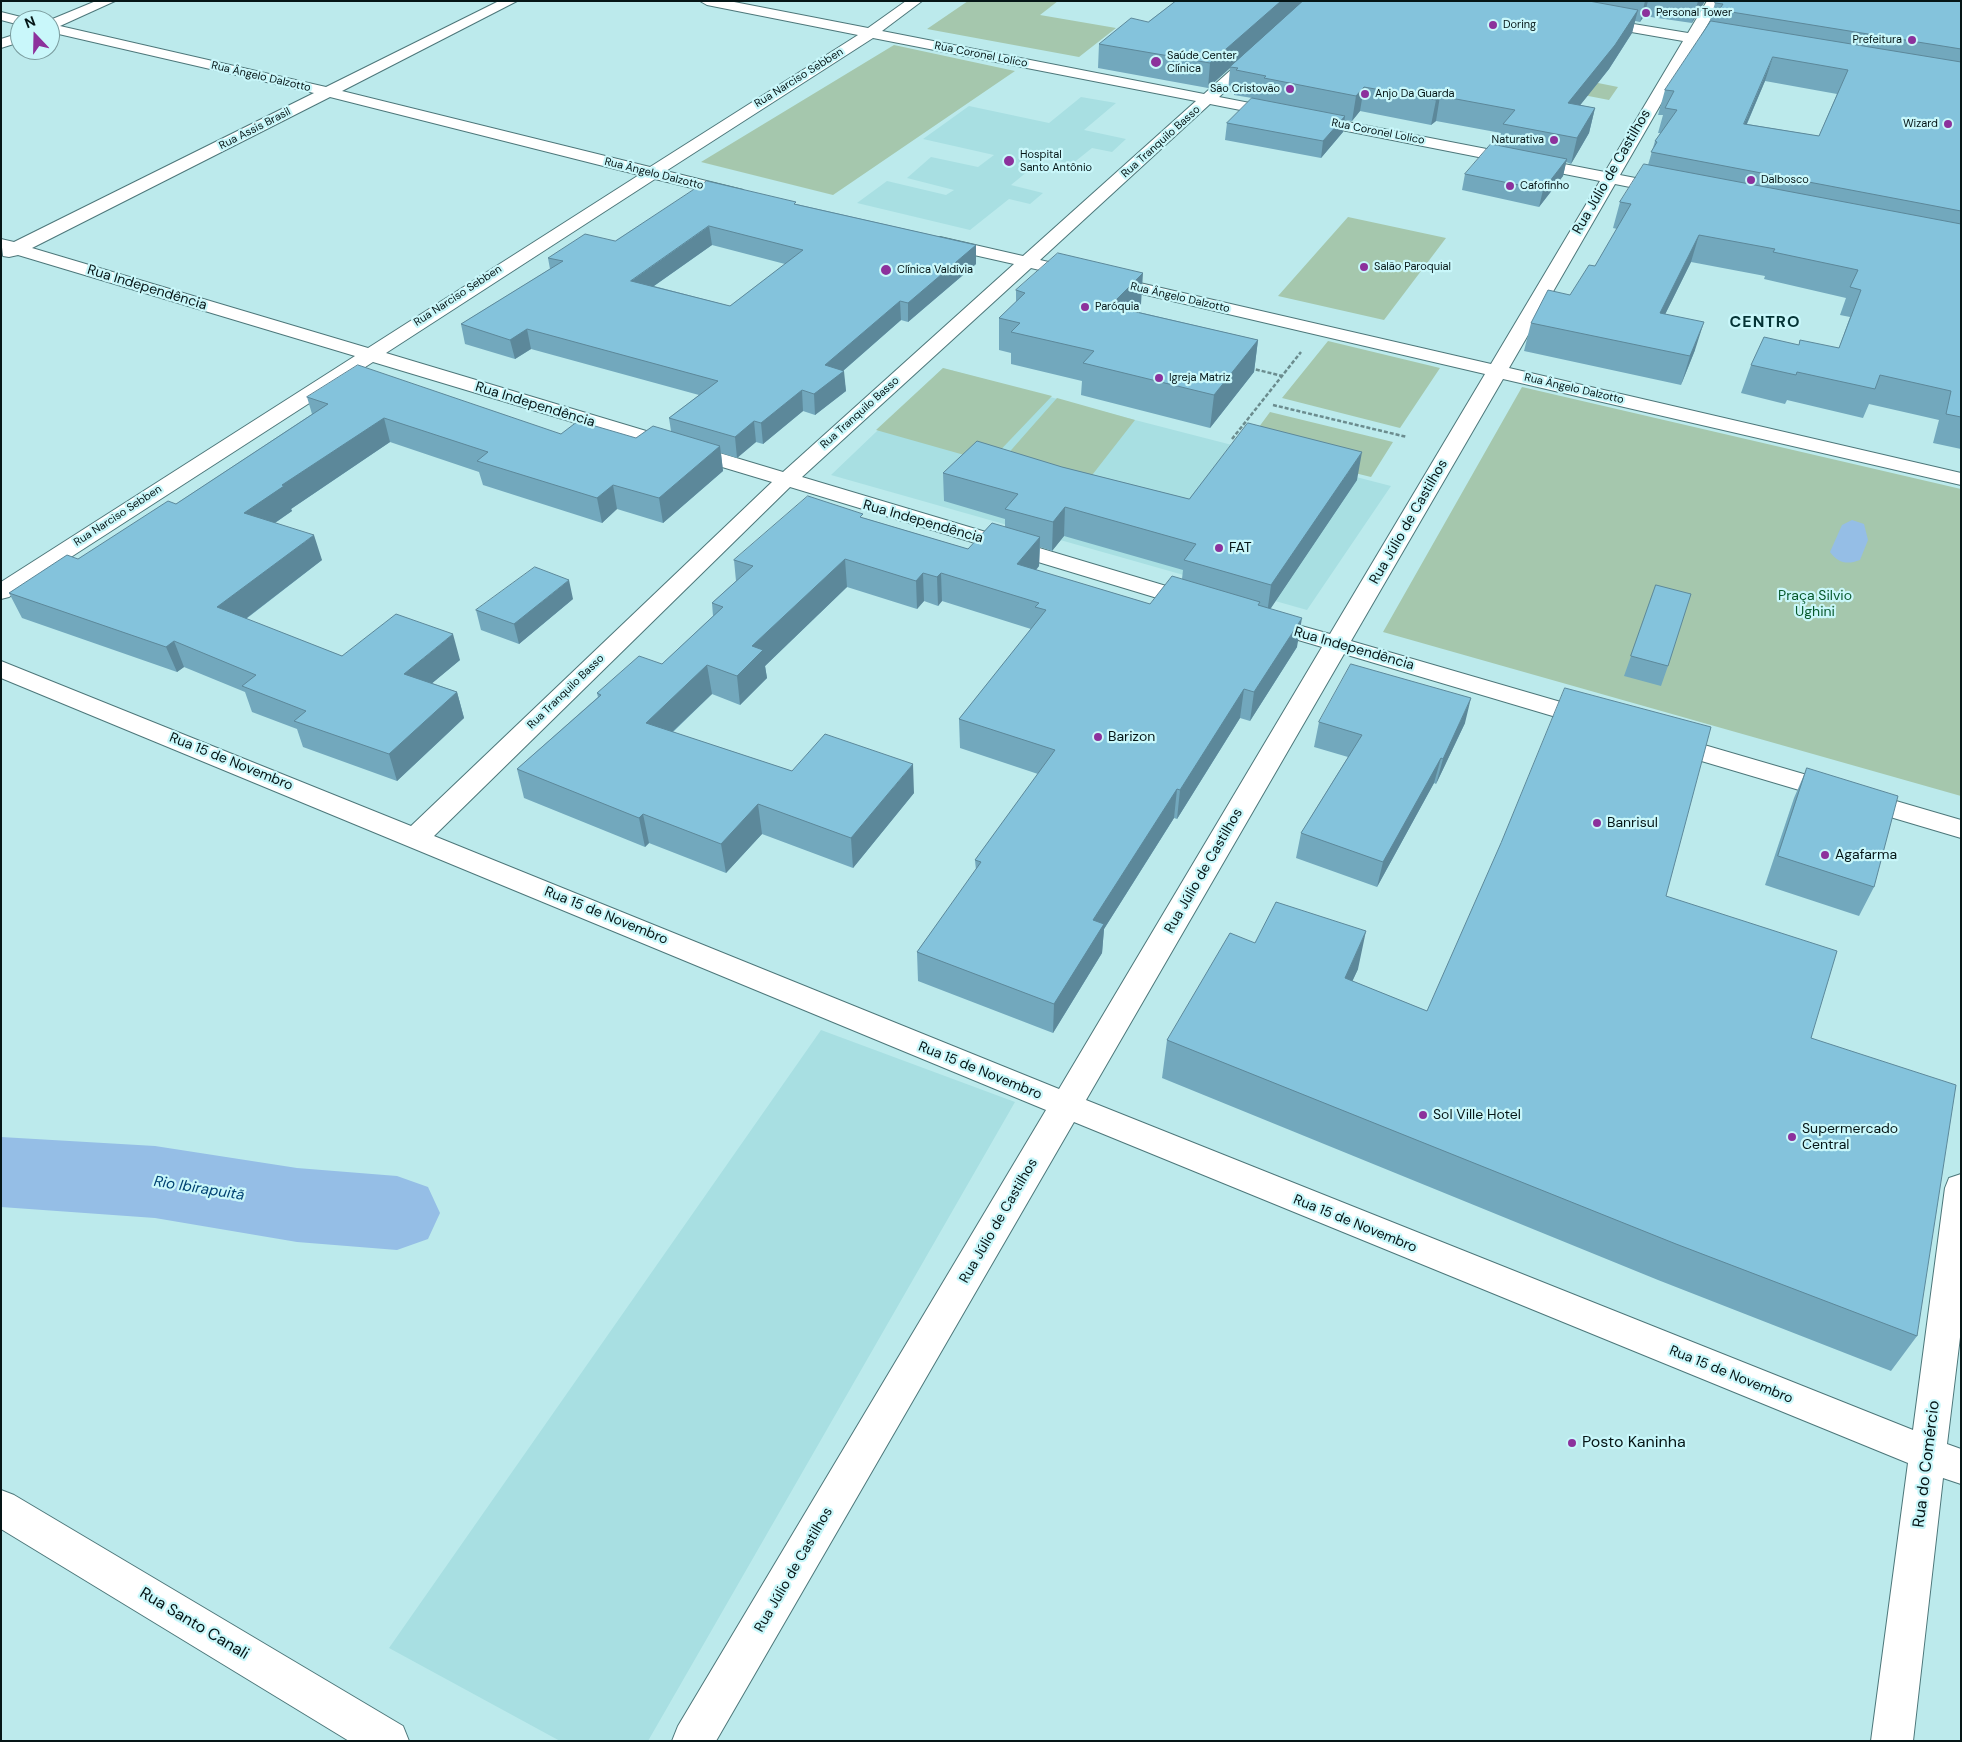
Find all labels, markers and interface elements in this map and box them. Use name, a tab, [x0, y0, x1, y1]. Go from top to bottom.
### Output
place label: Personal Tower	[1656, 6, 1732, 20]
marker: Personal Tower	[1640, 7, 1652, 19]
north arrow	[10, 10, 60, 60]
text: N	[22, 12, 38, 32]
place label: Doring	[1503, 18, 1536, 32]
marker: Doring	[1487, 19, 1499, 31]
place label: Prefeitura	[1852, 33, 1902, 47]
marker: Prefeitura	[1906, 34, 1918, 46]
street label: Rua Coronel Lolico	[933, 40, 1029, 70]
street label: Rua Narciso Sebben	[752, 45, 846, 111]
place label: Saúde Center Clínica	[1167, 49, 1237, 75]
marker: Saúde Center Clínica	[1149, 55, 1163, 69]
street label: Rua Ângelo Dalzotto	[210, 59, 312, 95]
place label: São Cristovão	[1210, 82, 1280, 96]
marker: São Cristovão	[1284, 83, 1296, 95]
place label: Anjo Da Guarda	[1375, 87, 1455, 101]
marker: Anjo Da Guarda	[1359, 88, 1371, 100]
street label: Rua Tranquilo Basso	[1119, 103, 1203, 181]
street label: Rua Assis Brasil	[217, 105, 293, 153]
street label: Rua Júlio de Castilhos	[1569, 107, 1655, 237]
street label: Rua Coronel Lolico	[1330, 117, 1426, 147]
place label: Wizard	[1903, 117, 1938, 131]
marker: Wizard	[1942, 118, 1954, 130]
place label: Naturativa	[1492, 133, 1544, 147]
marker: Naturativa	[1548, 134, 1560, 146]
place label: Hospital Santo Antônio	[1020, 148, 1092, 174]
marker: Hospital Santo Antônio	[1002, 154, 1016, 168]
street label: Rua Ângelo Dalzotto	[603, 155, 705, 193]
place label: Dalbosco	[1761, 173, 1809, 187]
marker: Dalbosco	[1745, 174, 1757, 186]
place label: Cafofinho	[1520, 179, 1569, 193]
marker: Cafofinho	[1504, 180, 1516, 192]
place label: Salão Paroquial	[1374, 260, 1451, 274]
marker: Salão Paroquial	[1358, 261, 1370, 273]
street label: Rua Independência	[85, 262, 209, 314]
street label: Rua Narciso Sebben	[412, 263, 504, 329]
marker: Clínica Valdivia	[879, 263, 893, 277]
place label: Clínica Valdivia	[897, 263, 973, 277]
street label: Rua Ângelo Dalzotto	[1129, 280, 1231, 316]
place label: Paróquia	[1095, 300, 1139, 314]
marker: Paróquia	[1079, 301, 1091, 313]
district label: CENTRO	[1729, 313, 1801, 333]
place label: Igreja Matriz	[1169, 371, 1231, 385]
street label: Rua Ângelo Dalzotto	[1523, 371, 1625, 407]
marker: Igreja Matriz	[1153, 372, 1165, 384]
street label: Rua Tranquilo Basso	[818, 374, 902, 452]
street label: Rua Independência	[473, 379, 597, 431]
street label: Rua Júlio de Castilhos	[1366, 457, 1452, 587]
street label: Rua Narciso Sebben	[72, 483, 164, 549]
street label: Rua Independência	[861, 497, 985, 547]
place label: FAT	[1229, 540, 1252, 556]
marker: FAT	[1213, 542, 1225, 554]
park label: Praça Silvio Ughini	[1778, 588, 1852, 620]
street label: Rua Independência	[1292, 624, 1416, 674]
street label: Rua Tranquilo Basso	[525, 652, 607, 732]
place label: Barizon	[1108, 729, 1155, 745]
street label: Rua 15 de Novembro	[167, 730, 295, 794]
marker: Barizon	[1092, 731, 1104, 743]
street label: Rua Júlio de Castilhos	[1161, 806, 1247, 936]
place label: Banrisul	[1607, 815, 1658, 831]
marker: Banrisul	[1591, 817, 1603, 829]
place label: Agafarma	[1835, 847, 1897, 863]
marker: Agafarma	[1819, 849, 1831, 861]
street label: Rua 15 de Novembro	[542, 884, 670, 948]
street label: Rua 15 de Novembro	[916, 1039, 1044, 1103]
place label: Sol Ville Hotel	[1433, 1107, 1521, 1123]
marker: Sol Ville Hotel	[1417, 1109, 1429, 1121]
place label: Supermercado Central	[1802, 1121, 1898, 1154]
marker: Supermercado Central	[1786, 1131, 1798, 1143]
street label: Rua Júlio de Castilhos	[956, 1156, 1042, 1286]
water label: Rio Ibirapuitã	[152, 1173, 246, 1205]
street label: Rua 15 de Novembro	[1291, 1192, 1419, 1256]
street label: Rua 15 de Novembro	[1667, 1343, 1795, 1407]
street label: Rua do Comércio	[1910, 1399, 1944, 1529]
place label: Posto Kaninha	[1582, 1433, 1686, 1453]
marker: Posto Kaninha	[1566, 1437, 1578, 1449]
street label: Rua Júlio de Castilhos	[751, 1505, 837, 1635]
street label: Rua Santo Canali	[136, 1584, 252, 1664]

